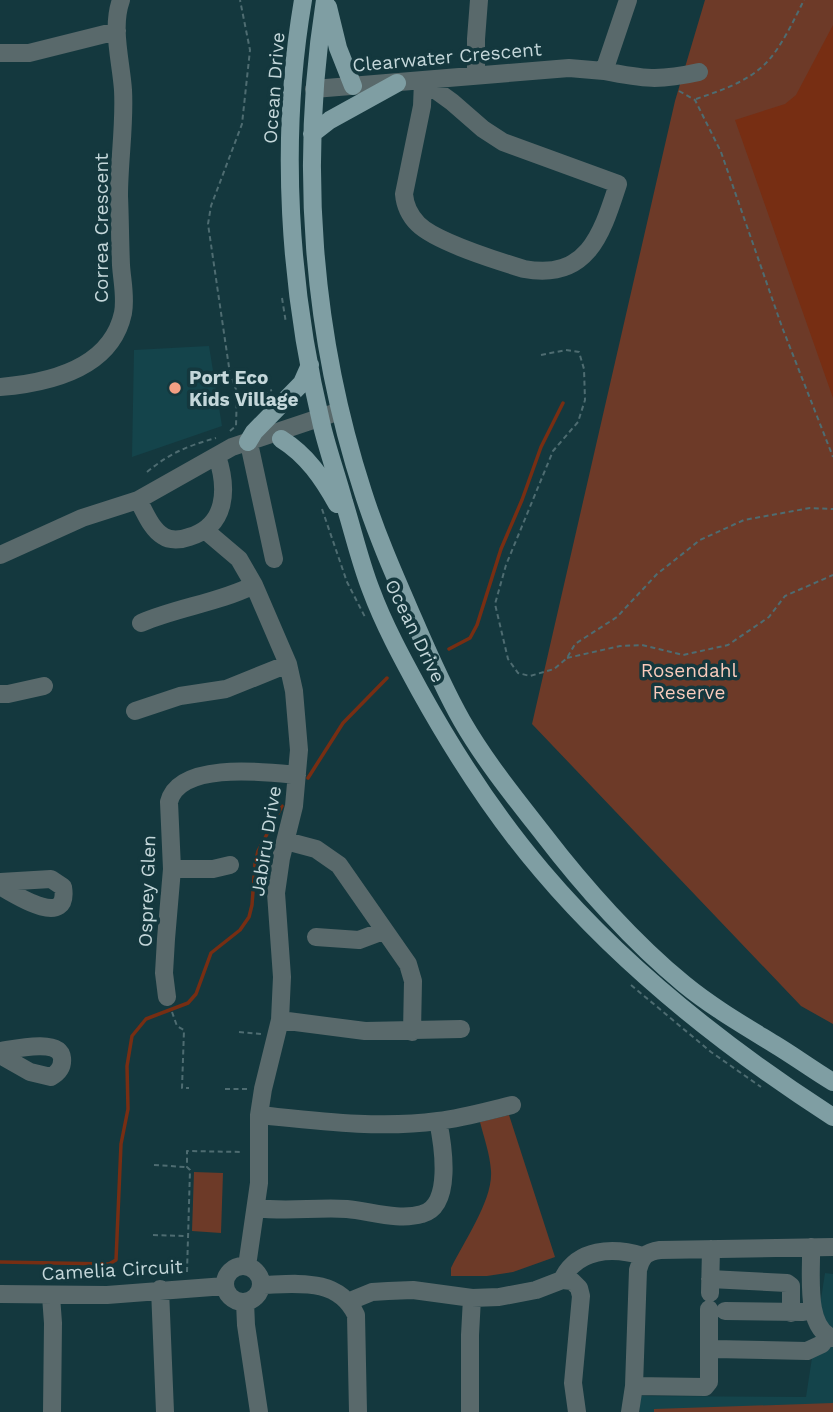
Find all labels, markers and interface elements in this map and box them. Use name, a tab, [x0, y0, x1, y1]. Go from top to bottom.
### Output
street label: Ocean Drive	[259, 31, 289, 145]
street label: Clearwater Crescent	[351, 37, 543, 77]
street label: Correa Crescent	[90, 153, 113, 303]
place label: Port Eco Kids Village	[189, 366, 298, 411]
marker: Port Eco Kids Village	[167, 380, 183, 396]
street label: Ocean Drive	[380, 576, 450, 686]
park label: Rosendahl Reserve	[641, 659, 738, 704]
street label: Jabiru Drive	[246, 784, 286, 898]
street label: Osprey Glen	[134, 835, 160, 947]
street label: Camelia Circuit	[41, 1255, 183, 1285]

